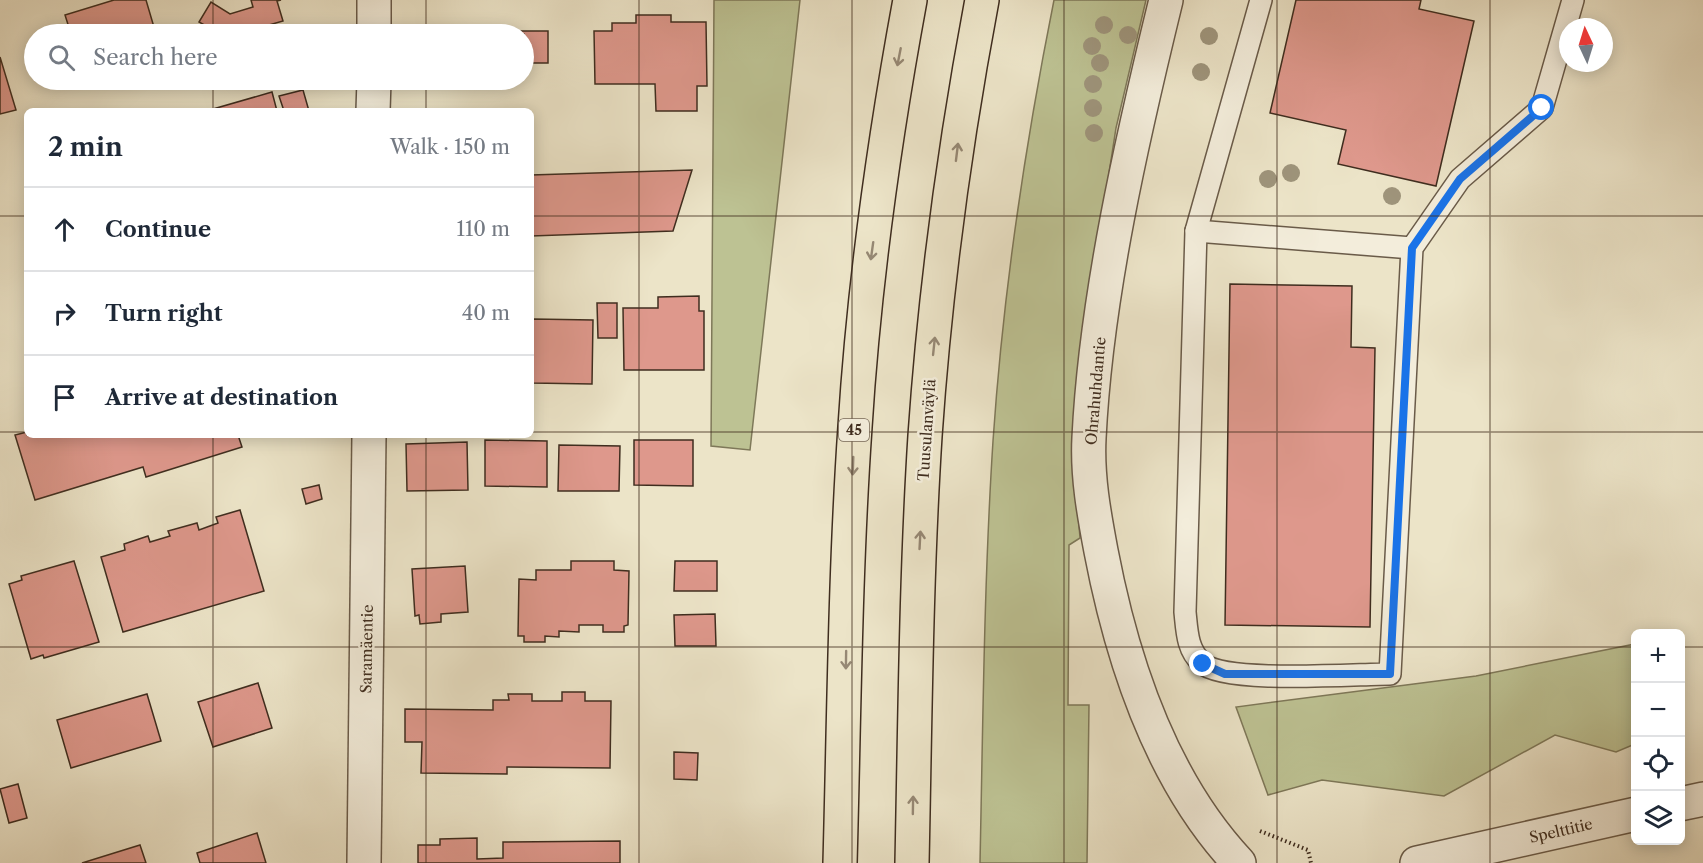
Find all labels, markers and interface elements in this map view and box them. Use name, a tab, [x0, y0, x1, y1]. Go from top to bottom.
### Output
north arrow	[1559, 18, 1613, 72]
search box	[24, 24, 534, 90]
icon: search	[45, 41, 78, 74]
text: Search here	[93, 44, 218, 71]
one-way arrow	[893, 47, 904, 67]
route start	[1528, 94, 1554, 120]
text: 2 min	[48, 131, 123, 163]
text: Walk · 150 m	[390, 135, 510, 159]
one-way arrow	[952, 142, 963, 162]
icon: ahead	[48, 213, 81, 246]
text: Continue	[105, 216, 211, 243]
text: 110 m	[457, 217, 510, 241]
one-way arrow	[866, 240, 877, 260]
icon: right	[48, 297, 81, 330]
text: Turn right	[105, 300, 223, 327]
text: 40 m	[462, 301, 510, 325]
one-way arrow	[929, 336, 940, 356]
street label: Ohrahuhdantie	[1081, 336, 1110, 446]
street label: Tuusulanväylä	[913, 378, 940, 482]
icon: arrive	[48, 381, 81, 414]
text: Arrive at destination	[105, 384, 338, 411]
road number: 45	[839, 419, 869, 441]
one-way arrow	[847, 455, 858, 475]
one-way arrow	[915, 530, 926, 550]
street label: Saramäentie	[356, 604, 377, 694]
map controls	[1631, 629, 1685, 845]
button: +	[1631, 629, 1685, 683]
one-way arrow	[840, 650, 851, 670]
route end	[1189, 650, 1215, 676]
button: −	[1631, 683, 1685, 737]
button: locate	[1631, 737, 1685, 791]
button: layers	[1631, 791, 1685, 845]
one-way arrow	[907, 795, 919, 815]
street label: Spelttitie	[1527, 814, 1594, 847]

